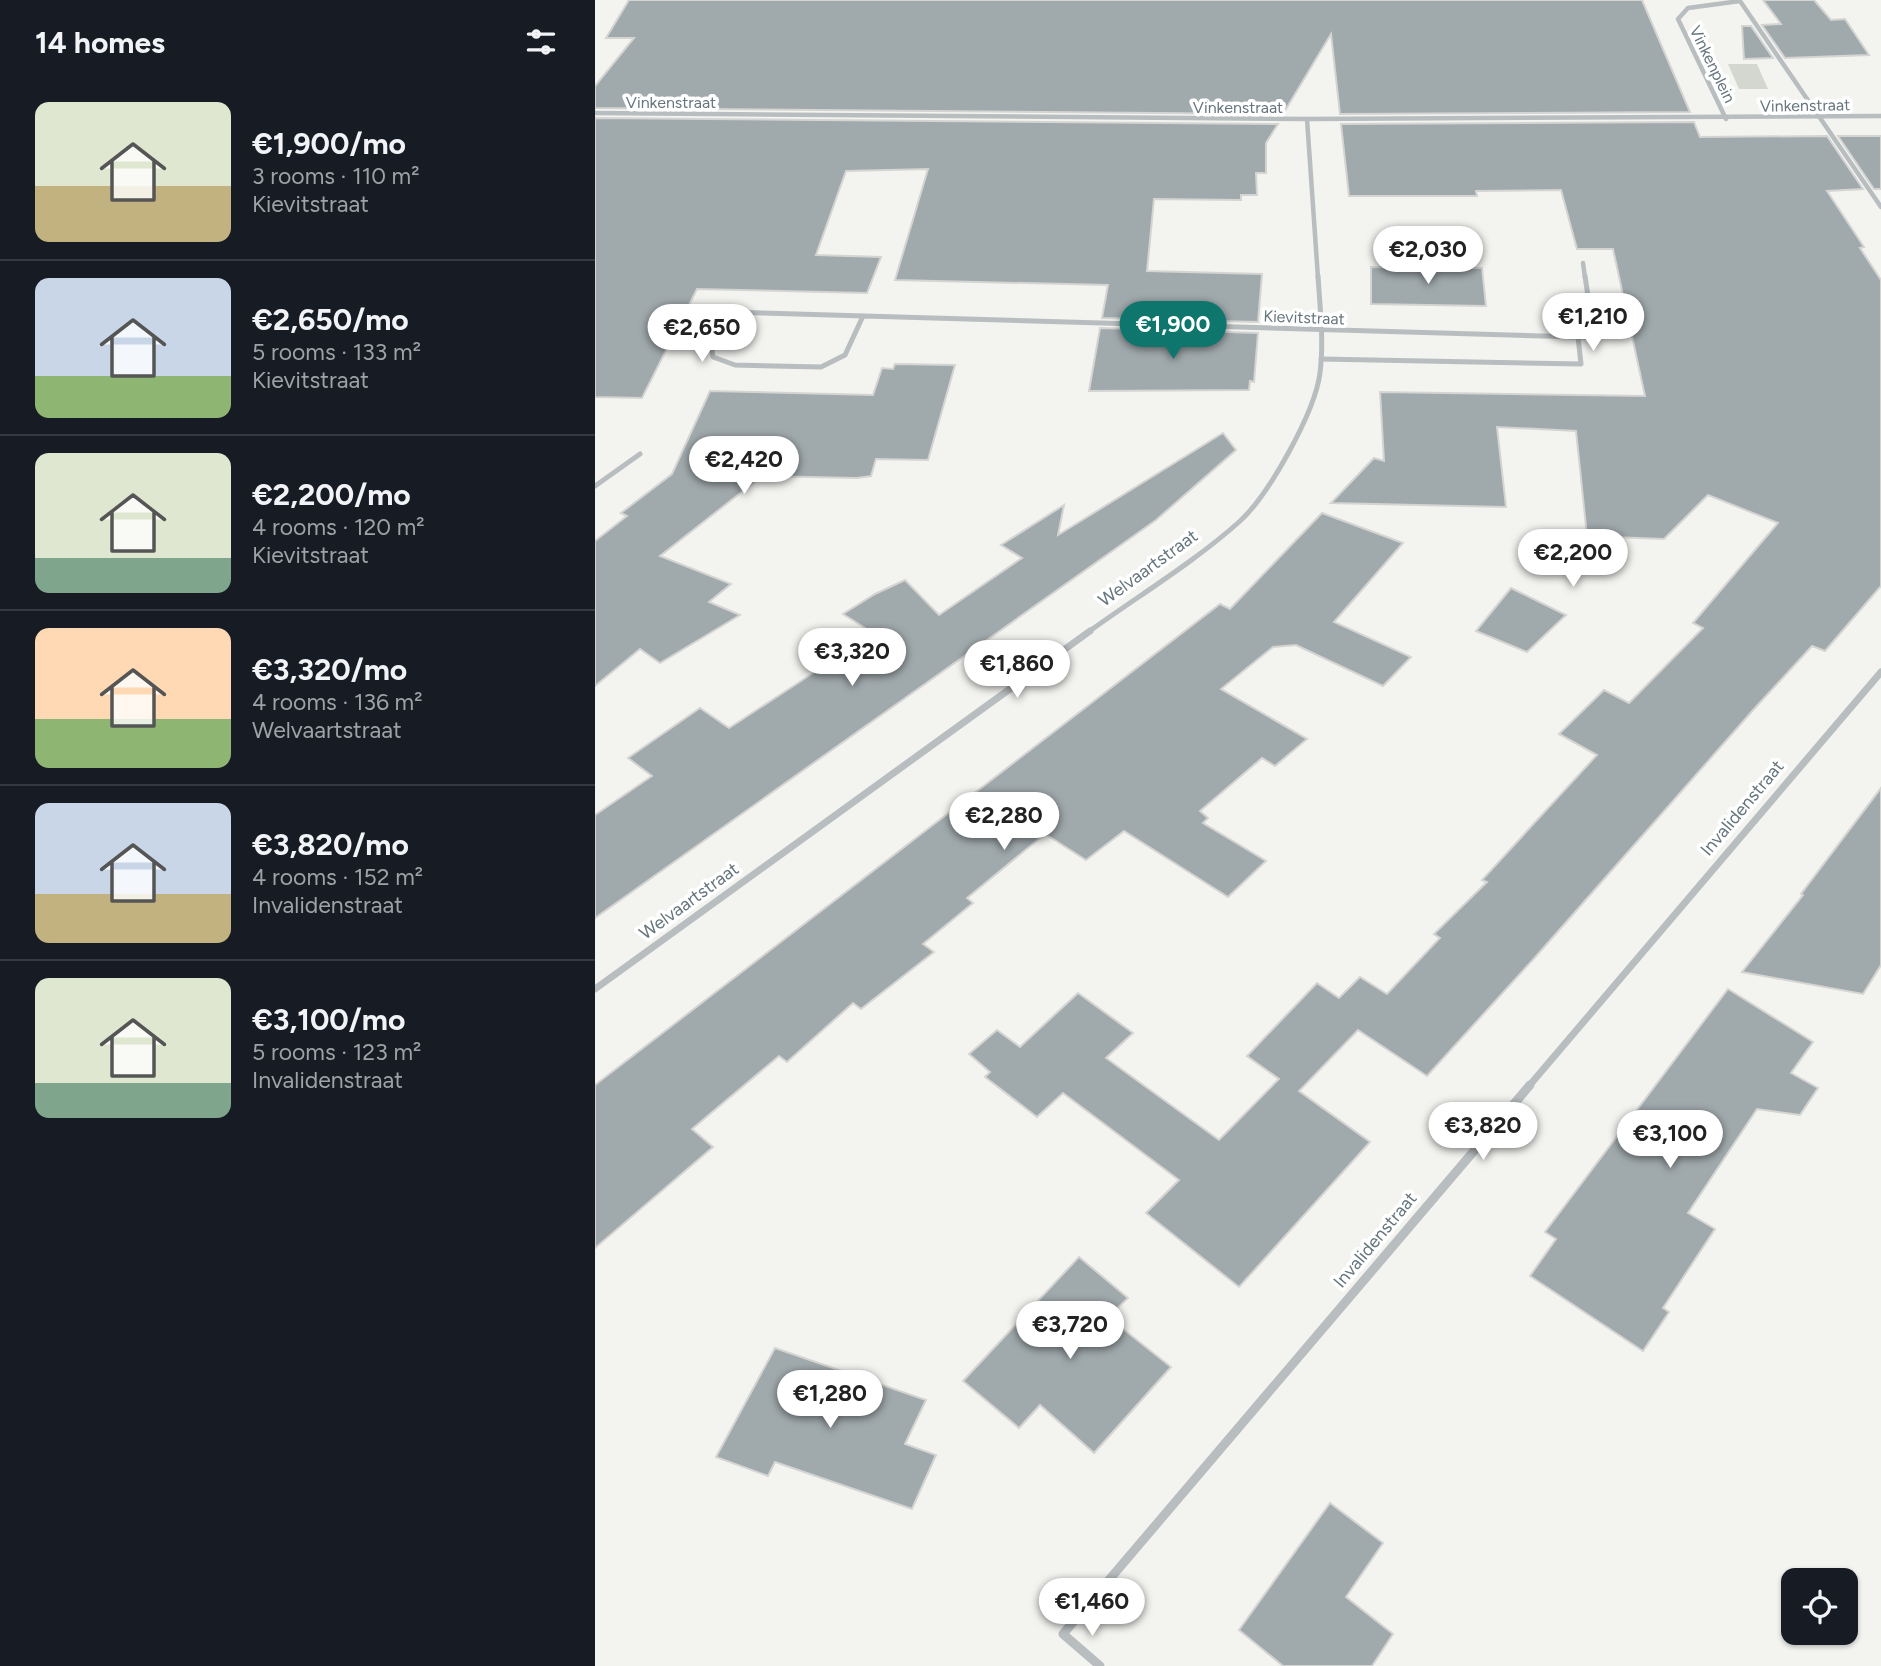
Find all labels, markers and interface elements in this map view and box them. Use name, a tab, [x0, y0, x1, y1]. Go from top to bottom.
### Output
icon: filters	[522, 23, 560, 61]
street label: Vinkenplein	[1686, 23, 1739, 106]
text: 14 homes	[35, 24, 165, 61]
street label: Vinkenstraat	[626, 93, 716, 112]
street label: Vinkenstraat	[1760, 95, 1850, 116]
street label: Vinkenstraat	[1193, 98, 1283, 117]
text: €1,900/mo	[252, 125, 406, 162]
icon: home	[91, 130, 175, 214]
text: 3 rooms · 110 m²	[252, 162, 419, 190]
text: Kievitstraat	[252, 190, 369, 218]
pin: €2,030	[1371, 226, 1485, 286]
text: €2,030	[1389, 235, 1467, 263]
pin: €1,210	[1536, 294, 1650, 353]
text: €2,650/mo	[252, 301, 409, 338]
pin: €1,900	[1116, 302, 1230, 361]
text: €1,210	[1558, 302, 1628, 330]
pin: €2,650	[645, 304, 759, 364]
icon: home	[91, 306, 175, 390]
street label: Kievitstraat	[1263, 307, 1345, 328]
text: €1,900	[1136, 310, 1210, 338]
text: €2,650	[664, 313, 740, 341]
text: 5 rooms · 133 m²	[252, 338, 421, 366]
text: Kievitstraat	[252, 366, 369, 394]
pin: €2,420	[687, 436, 801, 496]
text: €2,420	[705, 445, 783, 473]
text: €2,200/mo	[252, 476, 411, 513]
icon: home	[91, 481, 175, 565]
text: 4 rooms · 120 m²	[252, 513, 425, 541]
street label: Welvaartstraat	[1094, 525, 1202, 611]
pin: €2,200	[1516, 530, 1630, 589]
text: €2,200	[1534, 538, 1612, 566]
text: Kievitstraat	[252, 541, 369, 569]
pin: €3,320	[795, 628, 909, 688]
text: €3,320	[814, 637, 890, 665]
pin: €1,860	[960, 640, 1074, 700]
text: €1,860	[980, 649, 1054, 677]
text: €3,320/mo	[252, 651, 407, 688]
icon: home	[91, 656, 175, 740]
text: 4 rooms · 136 m²	[252, 688, 423, 716]
text: Welvaartstraat	[252, 716, 402, 744]
street label: Invalidenstraat	[1696, 756, 1789, 860]
pin: €2,280	[947, 792, 1061, 852]
text: €2,280	[965, 801, 1043, 829]
text: €3,820/mo	[252, 826, 409, 863]
icon: home	[91, 831, 175, 915]
street label: Welvaartstraat	[635, 858, 743, 944]
text: 4 rooms · 152 m²	[252, 863, 423, 891]
text: Invalidenstraat	[252, 891, 403, 919]
text: €3,100/mo	[252, 1001, 405, 1038]
icon: home	[91, 1006, 175, 1090]
text: 5 rooms · 123 m²	[252, 1038, 421, 1066]
text: Invalidenstraat	[252, 1066, 403, 1094]
pin: €3,820	[1426, 1102, 1540, 1162]
pin: €3,100	[1613, 1110, 1727, 1170]
text: €3,820	[1445, 1111, 1521, 1139]
text: €3,100	[1633, 1119, 1707, 1147]
street label: Invalidenstraat	[1329, 1188, 1422, 1292]
pin: €3,720	[1013, 1302, 1127, 1361]
text: €3,720	[1032, 1310, 1108, 1338]
pin: €1,280	[773, 1370, 887, 1430]
text: €1,280	[793, 1379, 867, 1407]
map controls	[1781, 1568, 1858, 1645]
button: locate	[1781, 1568, 1858, 1645]
pin: €1,460	[1035, 1578, 1149, 1638]
text: €1,460	[1055, 1587, 1129, 1615]

